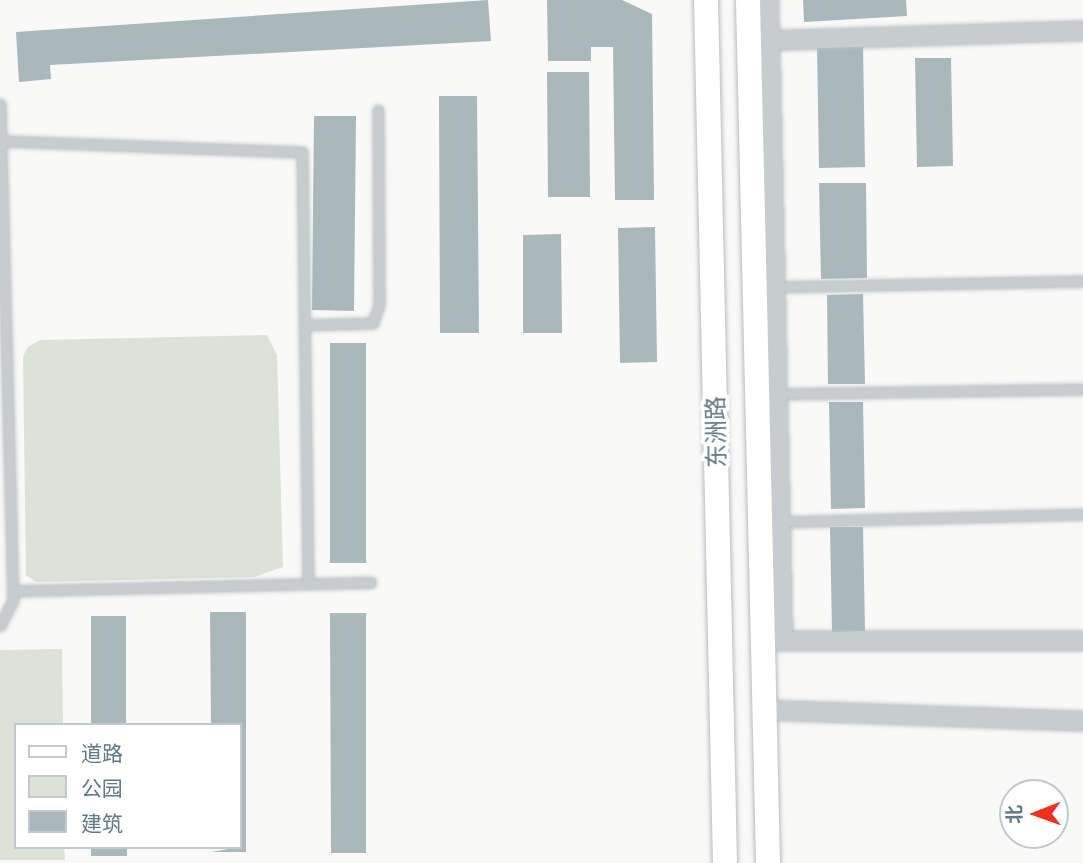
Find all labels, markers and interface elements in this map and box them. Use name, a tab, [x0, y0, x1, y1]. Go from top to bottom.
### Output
street label: 东洲路	[701, 396, 731, 468]
legend	[14, 723, 242, 849]
text: 道路	[81, 741, 123, 766]
text: 公园	[81, 776, 123, 801]
north arrow	[999, 779, 1069, 849]
text: 北	[1003, 805, 1026, 824]
text: 建筑	[81, 811, 123, 836]

